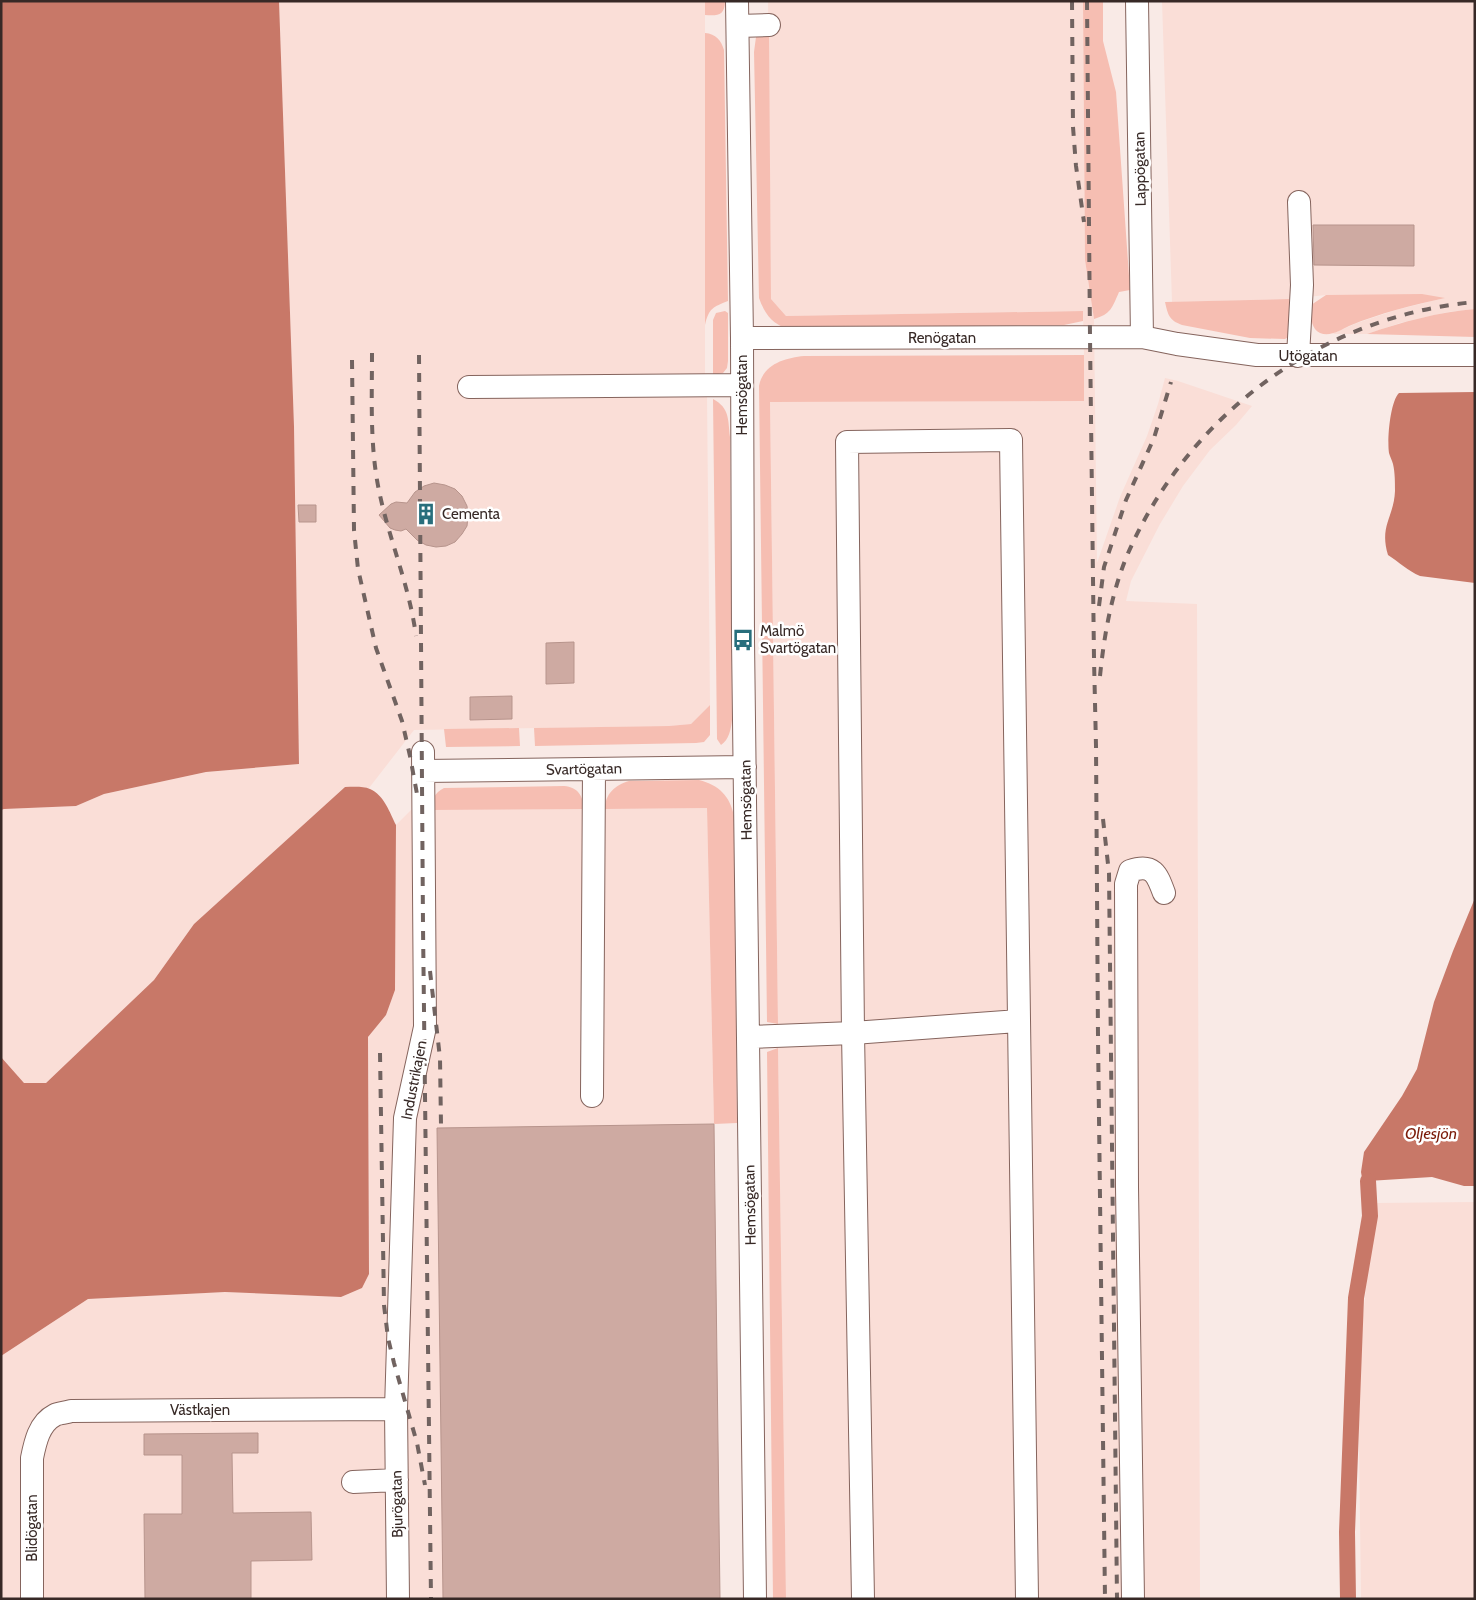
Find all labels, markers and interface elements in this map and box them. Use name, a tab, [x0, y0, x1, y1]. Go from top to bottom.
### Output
street label: Lappögatan	[1130, 131, 1150, 207]
street label: Renögatan	[908, 329, 976, 347]
street label: Utögatan	[1278, 347, 1338, 365]
street label: Hemsögatan	[733, 355, 751, 435]
building icon: Cementa	[413, 501, 439, 527]
place label: Cementa	[442, 505, 501, 523]
place label: Malmö Svartögatan	[760, 622, 836, 657]
bus stop icon: Malmö Svartögatan	[730, 627, 756, 653]
street label: Svartögatan	[546, 759, 622, 779]
street label: Hemsögatan	[736, 759, 756, 841]
street label: Industrikajen	[397, 1039, 431, 1121]
water label: Oljesjön	[1405, 1124, 1457, 1143]
street label: Hemsögatan	[740, 1164, 760, 1246]
street label: Västkajen	[170, 1401, 230, 1419]
street label: Bjurögatan	[387, 1470, 407, 1538]
street label: Blidögatan	[23, 1494, 41, 1562]

